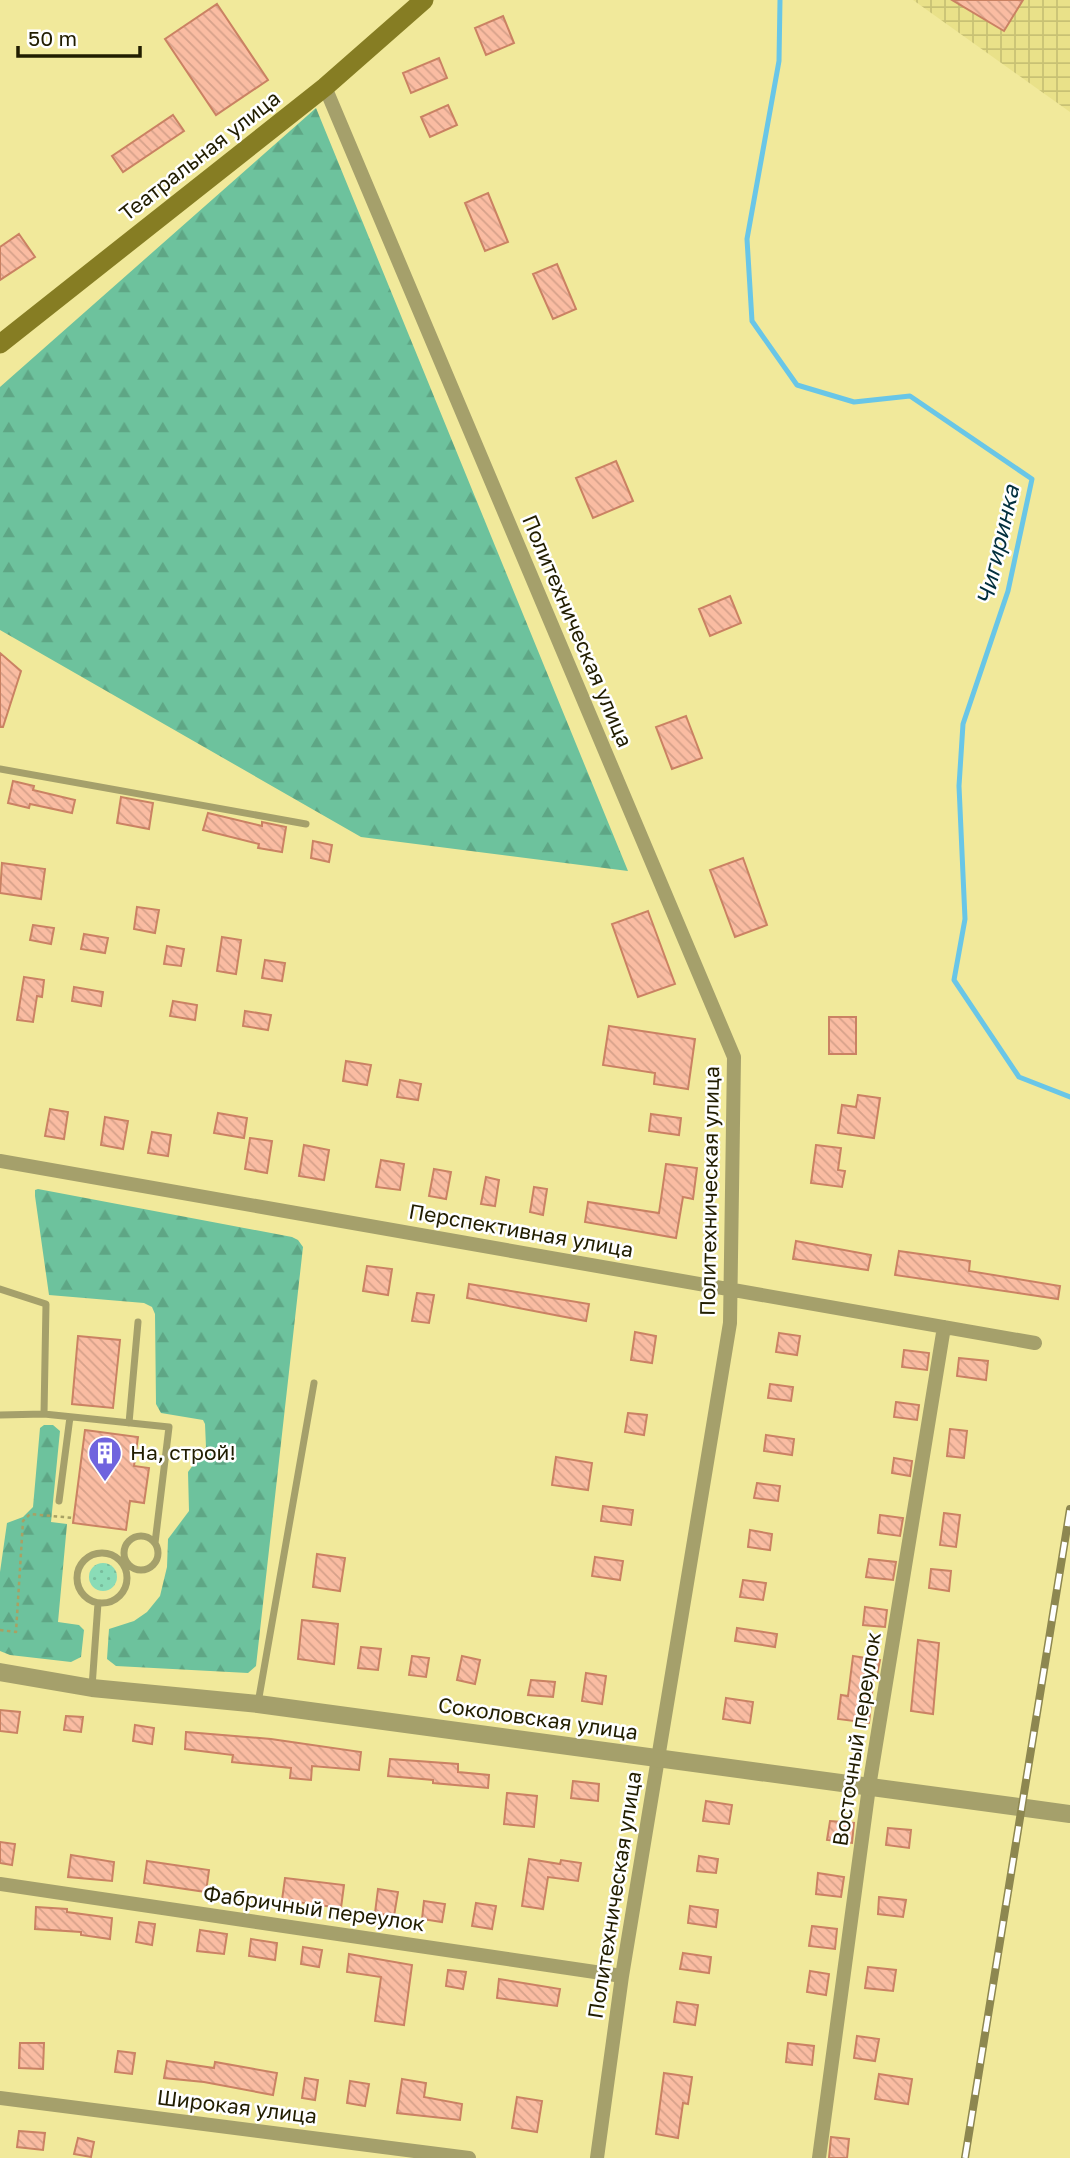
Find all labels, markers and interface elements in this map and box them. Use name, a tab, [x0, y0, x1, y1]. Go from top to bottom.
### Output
scale bar	[18, 14, 140, 58]
text: 50 m	[28, 25, 77, 51]
street label: Театральная улица	[114, 84, 285, 226]
water label: Чигиринка	[970, 481, 1025, 607]
street label: Политехническая улица	[517, 510, 639, 751]
street label: Политехническая улица	[694, 1066, 724, 1316]
street label: Перспективная улица	[407, 1197, 635, 1263]
building icon: На, строй!	[86, 1434, 124, 1483]
place label: На, строй!	[130, 1439, 236, 1465]
street label: Восточный переулок	[826, 1630, 886, 1848]
street label: Соколовская улица	[437, 1691, 640, 1745]
street label: Политехническая улица	[582, 1769, 646, 2020]
street label: Фабричный переулок	[202, 1880, 427, 1936]
street label: Широкая улица	[156, 2083, 319, 2129]

